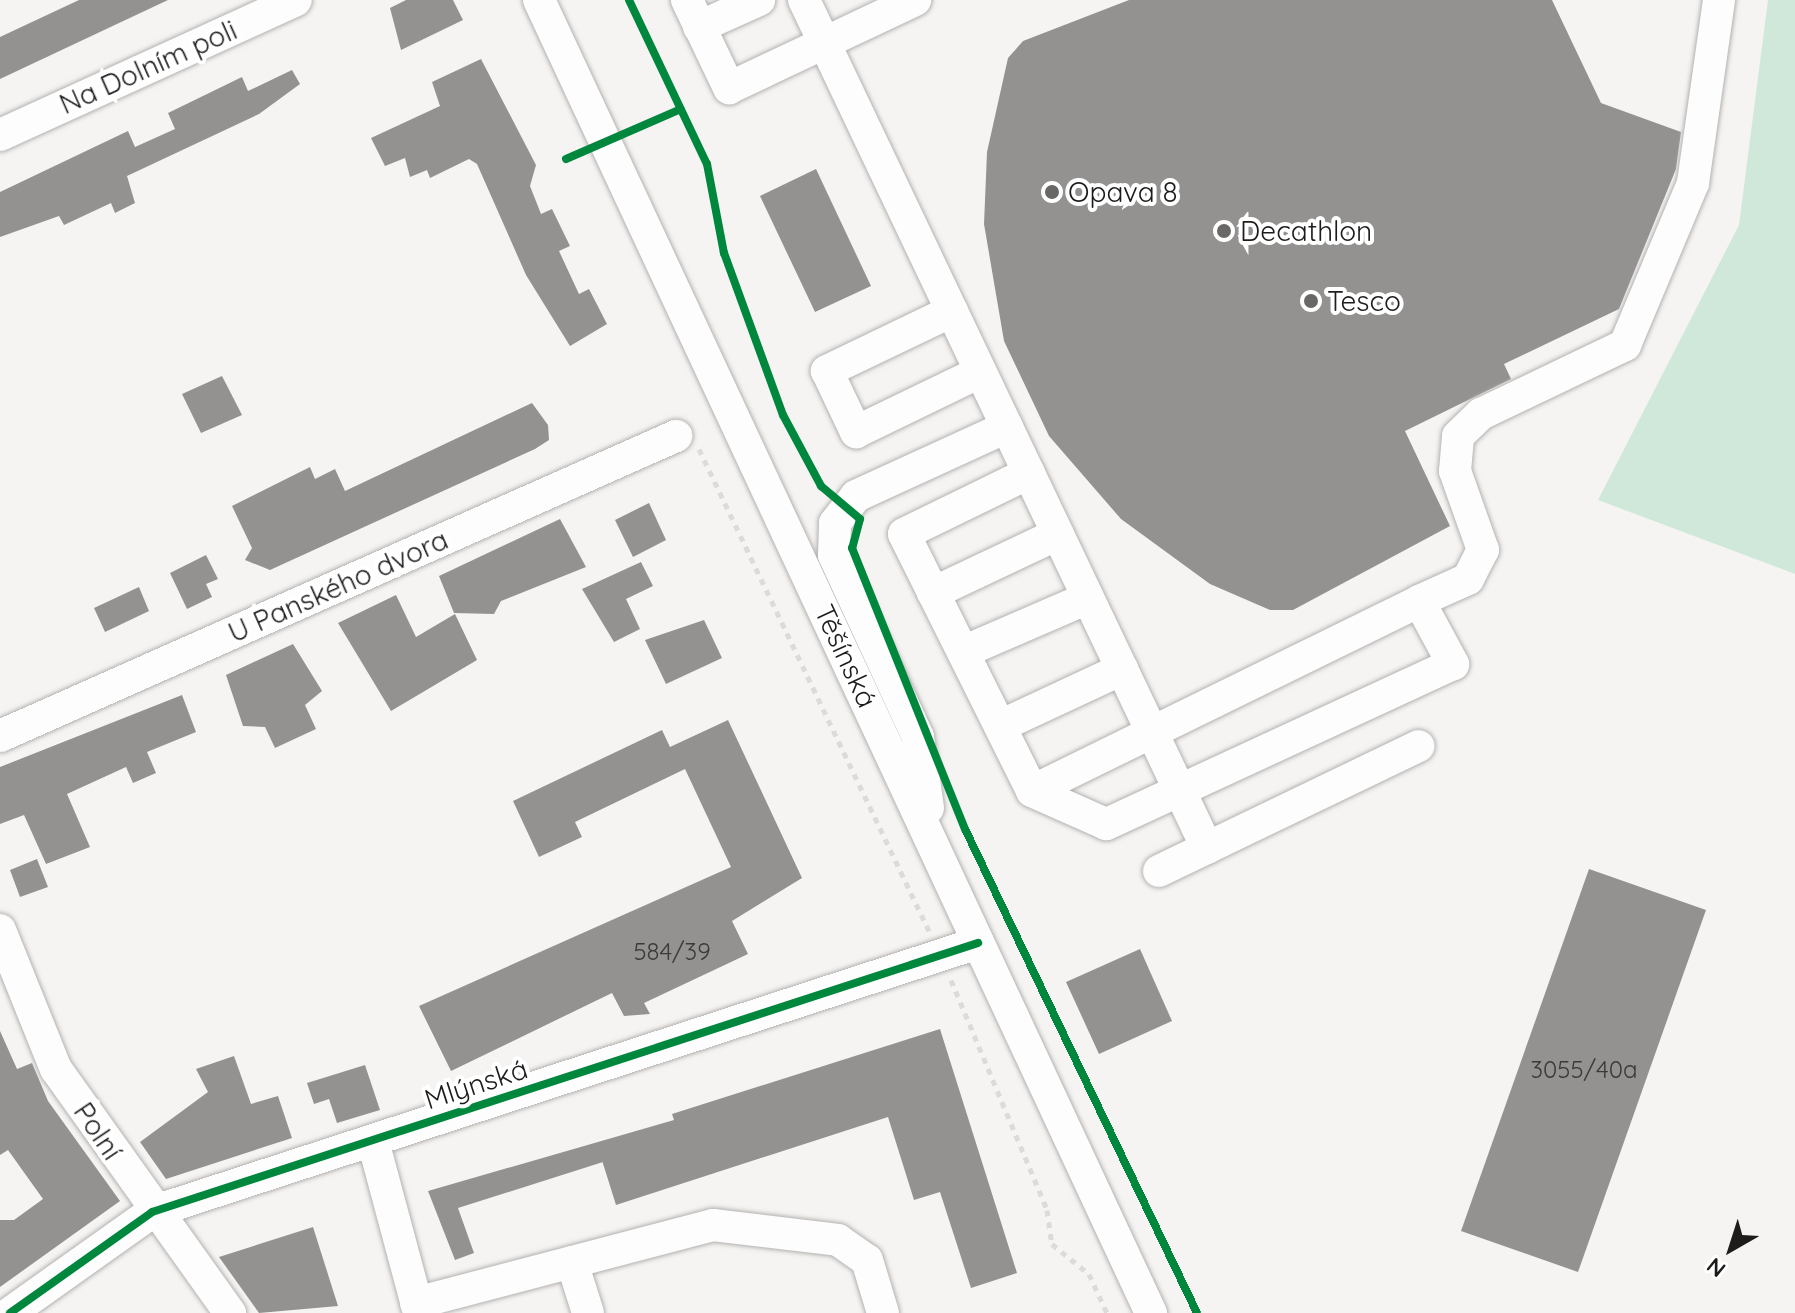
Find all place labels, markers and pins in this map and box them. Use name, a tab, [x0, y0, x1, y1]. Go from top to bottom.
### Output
place label: Opava 8	[1068, 175, 1178, 209]
marker: Opava 8	[1043, 183, 1061, 201]
place label: Decathlon	[1240, 214, 1372, 248]
marker: Decathlon	[1215, 222, 1233, 240]
place label: Tesco	[1327, 284, 1401, 318]
marker: Tesco	[1302, 292, 1320, 310]

